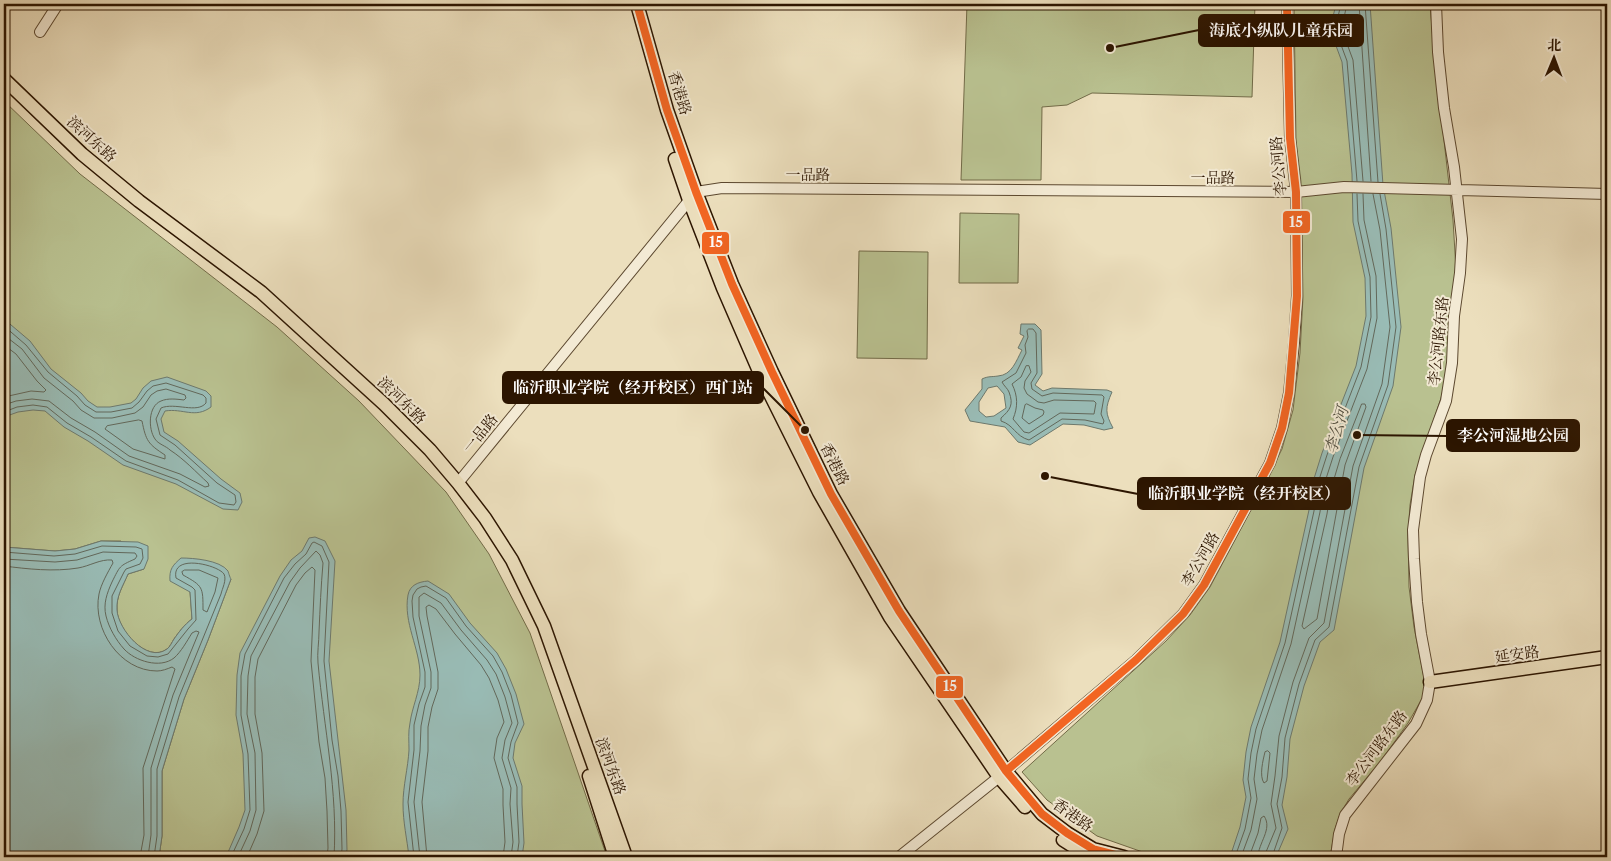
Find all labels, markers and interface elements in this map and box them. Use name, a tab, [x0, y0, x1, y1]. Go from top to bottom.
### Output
callout: 海底小纵队儿童乐园	[1199, 15, 1363, 46]
text: 海底小纵队儿童乐园	[1209, 20, 1353, 40]
north arrow	[1528, 32, 1578, 82]
text: 北	[1547, 36, 1561, 54]
street label: 香港路	[664, 69, 696, 117]
street label: 滨河东路	[63, 112, 121, 166]
street label: 李公河路	[1266, 135, 1290, 197]
street label: 一品路	[785, 165, 831, 184]
street label: 一品路	[1190, 168, 1236, 187]
line badge: 15	[1282, 210, 1311, 234]
text: 15	[1289, 213, 1303, 231]
line badge: 15	[701, 231, 730, 255]
text: 15	[709, 233, 723, 251]
street label: 李公河路东路	[1424, 295, 1452, 387]
street label: 滨河东路	[374, 372, 430, 428]
callout: 临沂职业学院（经开校区）西门站	[503, 372, 763, 403]
text: 临沂职业学院（经开校区）西门站	[513, 377, 753, 397]
water label: 李公河	[1320, 401, 1353, 456]
street label: 一品路	[458, 410, 502, 456]
callout: 李公河湿地公园	[1447, 420, 1579, 451]
text: 李公河湿地公园	[1457, 425, 1569, 445]
street label: 香港路	[816, 440, 854, 488]
callout: 临沂职业学院（经开校区）	[1138, 478, 1350, 509]
text: 临沂职业学院（经开校区）	[1148, 483, 1340, 503]
street label: 李公河路	[1177, 528, 1223, 590]
street label: 延安路	[1493, 641, 1541, 667]
line badge: 15	[935, 675, 964, 699]
text: 15	[943, 677, 957, 695]
street label: 李公河路东路	[1341, 706, 1411, 790]
street label: 滨河东路	[592, 735, 630, 797]
street label: 香港路	[1049, 794, 1097, 836]

